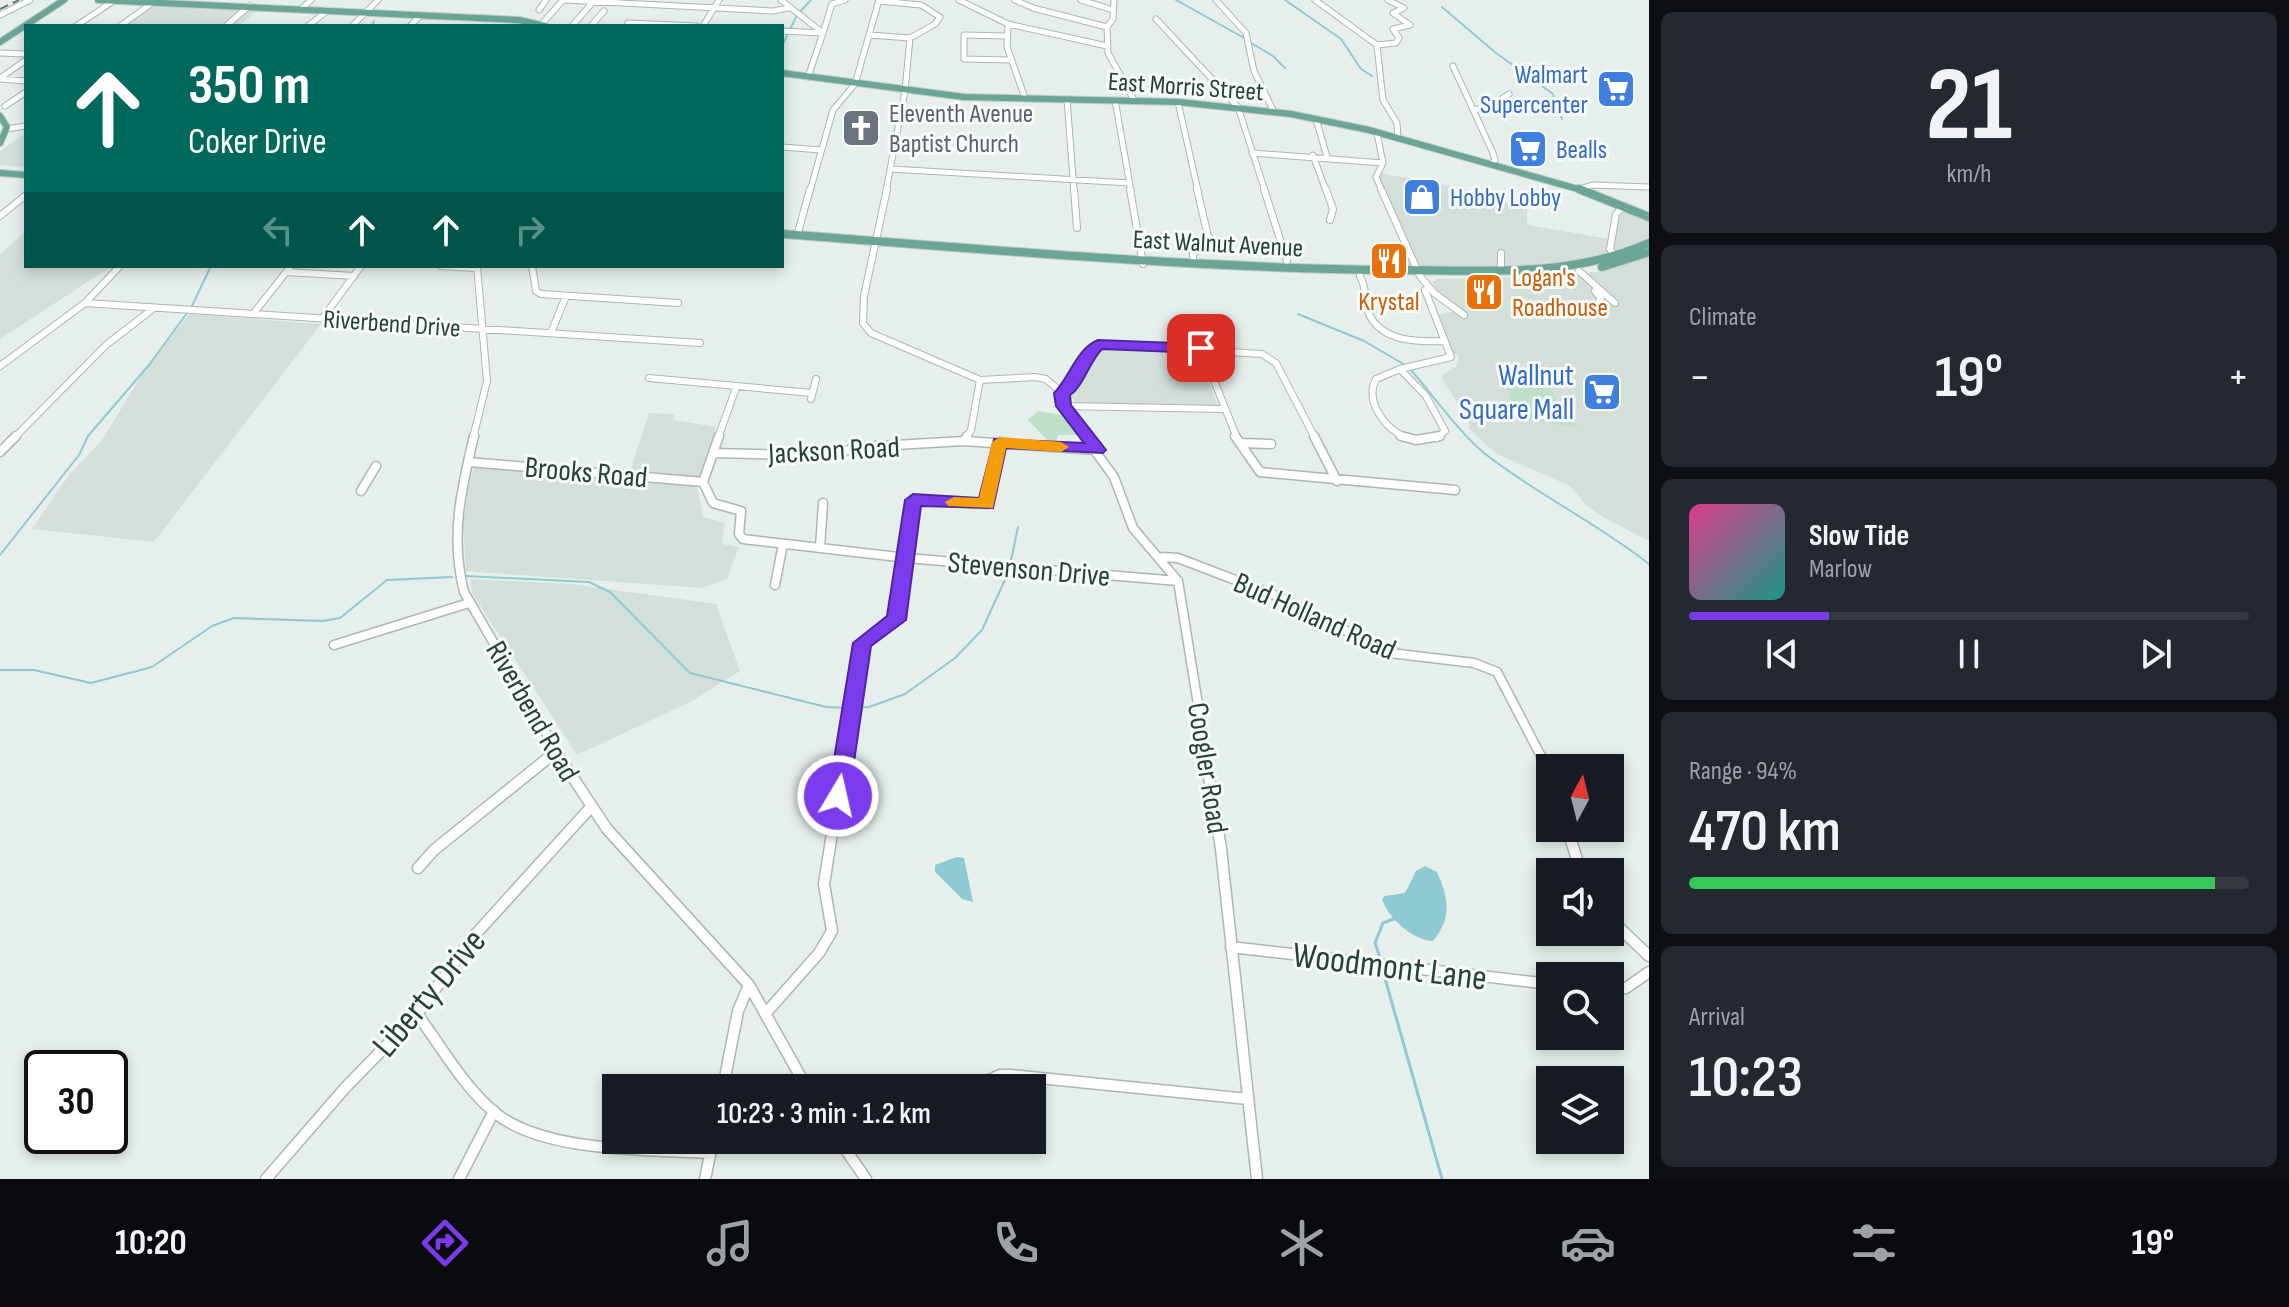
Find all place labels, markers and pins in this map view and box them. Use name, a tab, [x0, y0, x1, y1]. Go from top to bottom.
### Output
place label: Walmart Supercenter	[1480, 60, 1589, 121]
supermarket icon: Walmart Supercenter	[1595, 68, 1637, 110]
place label: Eleventh Avenue Baptist Church	[889, 99, 1033, 160]
church icon: Eleventh Avenue Baptist Church	[840, 107, 882, 149]
supermarket icon: Bealls	[1507, 128, 1549, 170]
place label: Bealls	[1556, 135, 1607, 166]
shop icon: Hobby Lobby	[1401, 176, 1443, 218]
place label: Hobby Lobby	[1450, 183, 1561, 214]
restaurant icon: Krystal	[1368, 240, 1410, 282]
place label: Logan's Roadhouse	[1512, 263, 1608, 324]
restaurant icon: Logan's Roadhouse	[1463, 271, 1505, 313]
place label: Krystal	[1358, 287, 1420, 318]
pin	[1167, 314, 1235, 382]
place label: Wallnut Square Mall	[1459, 358, 1574, 428]
supermarket icon: Wallnut Square Mall	[1581, 371, 1623, 413]

